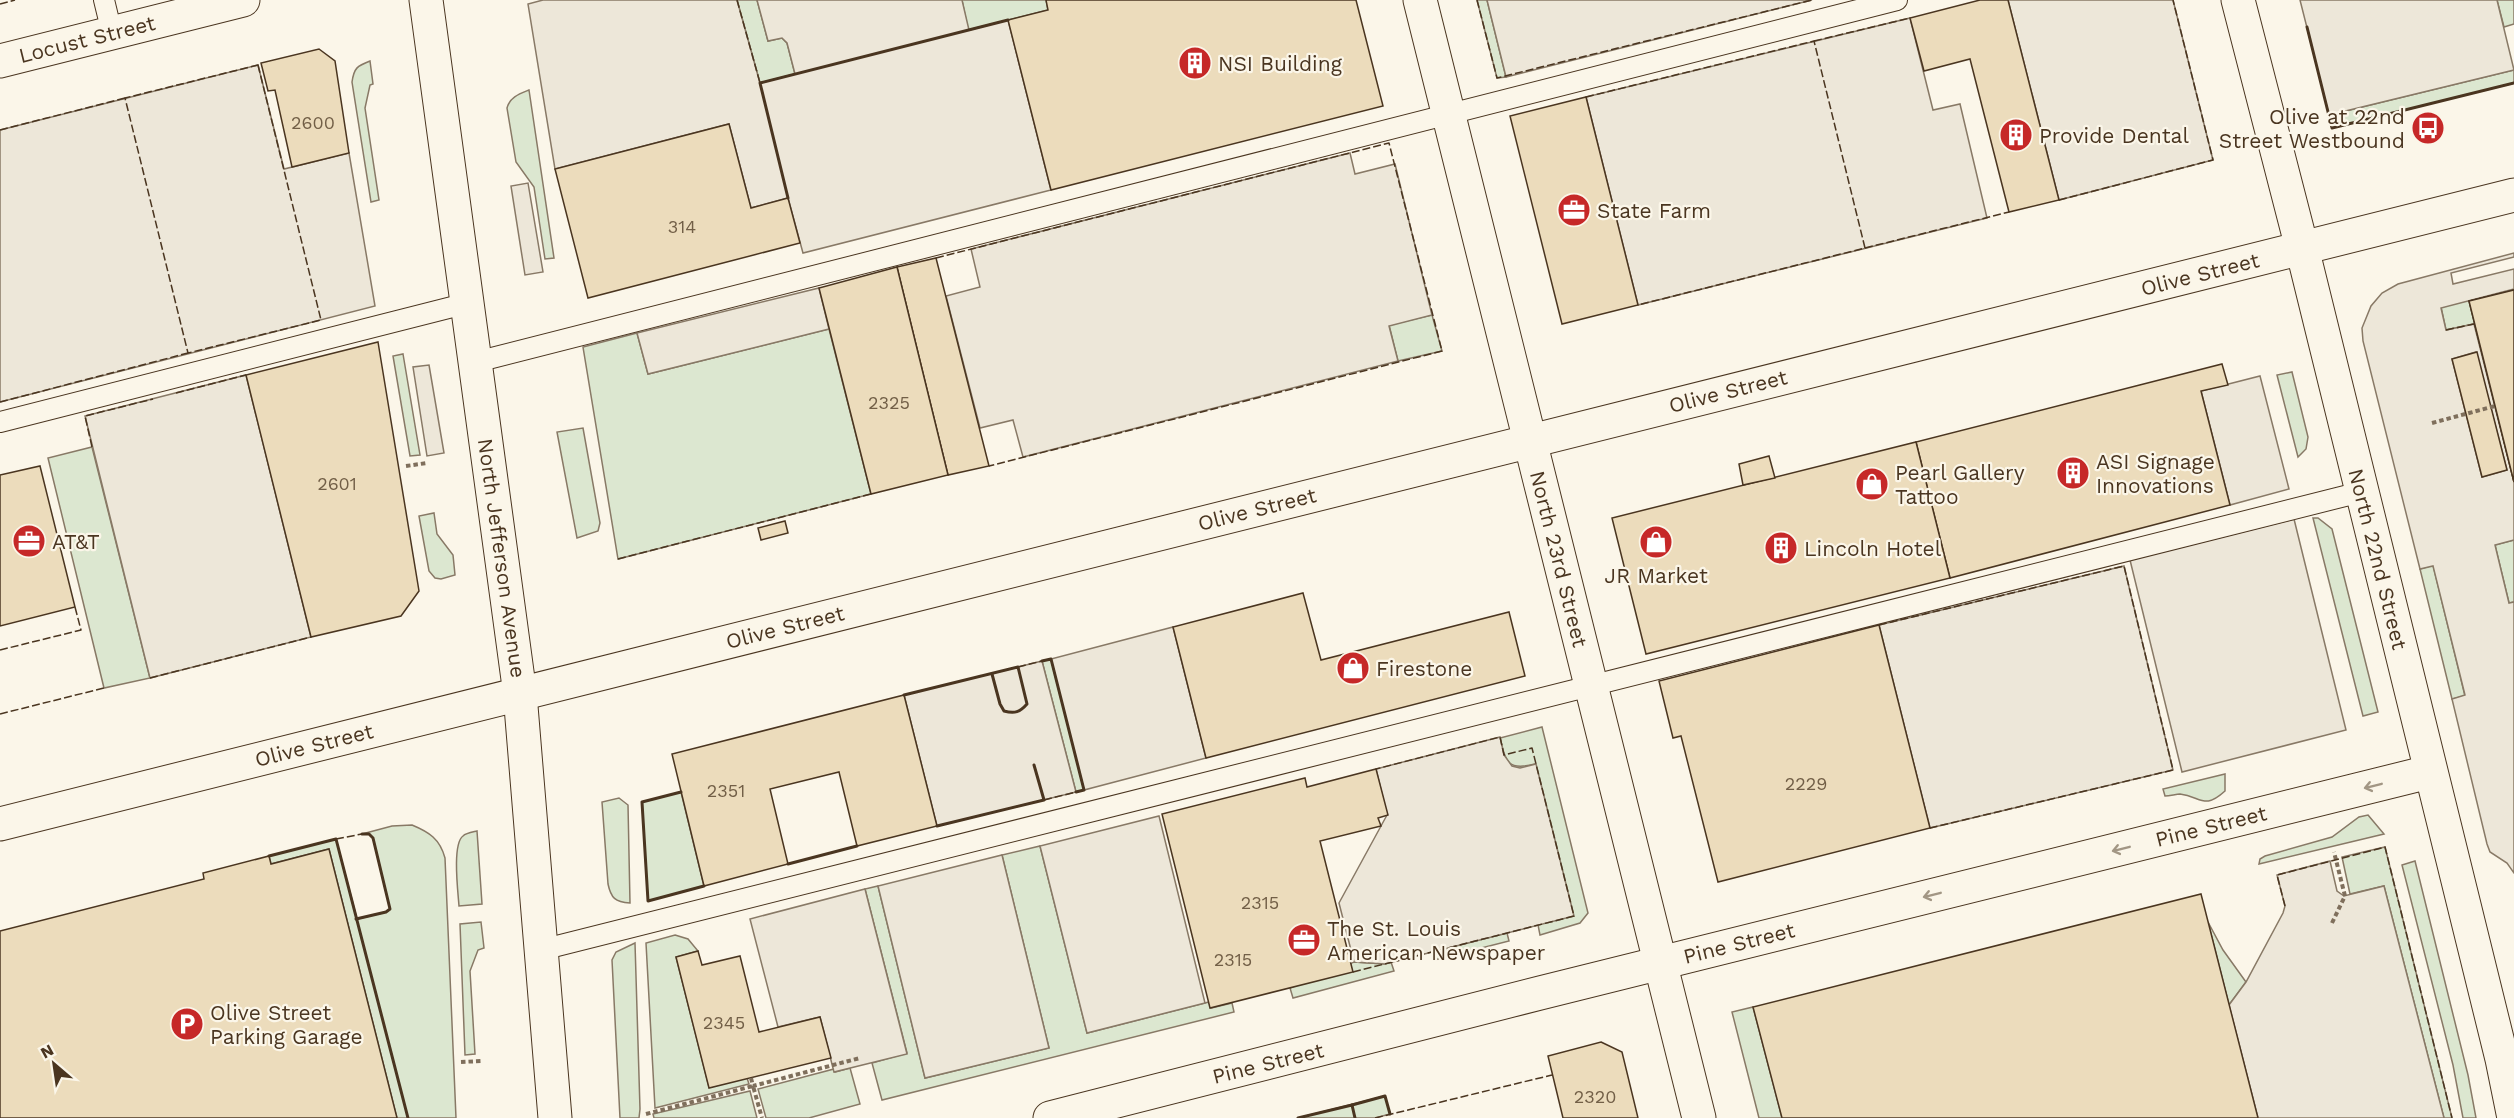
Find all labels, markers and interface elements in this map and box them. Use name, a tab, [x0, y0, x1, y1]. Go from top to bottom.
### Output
street label: Locust Street	[16, 10, 158, 68]
building icon: NSI Building	[1177, 45, 1213, 81]
place label: NSI Building	[1218, 51, 1343, 76]
place label: Olive at 22nd Street Westbound	[2219, 104, 2405, 153]
bus stop icon: Olive at 22nd Street Westbound	[2410, 110, 2446, 146]
house number: 2600	[291, 112, 335, 133]
building icon: Provide Dental	[1998, 117, 2034, 153]
place label: Provide Dental	[2039, 123, 2189, 148]
office icon: State Farm	[1556, 192, 1592, 228]
place label: State Farm	[1597, 198, 1711, 223]
house number: 314	[668, 216, 696, 237]
street label: Olive Street	[2138, 247, 2262, 301]
street label: Olive Street	[1666, 364, 1790, 418]
house number: 2325	[868, 392, 910, 413]
street label: North Jefferson Avenue	[473, 437, 531, 679]
place label: ASI Signage Innovations	[2096, 449, 2215, 498]
building icon: ASI Signage Innovations	[2055, 455, 2091, 491]
place label: Pearl Gallery Tattoo	[1895, 460, 2025, 509]
shop icon: Pearl Gallery Tattoo	[1854, 466, 1890, 502]
street label: North 22nd Street	[2343, 466, 2413, 652]
street label: North 23rd Street	[1525, 468, 1593, 650]
house number: 2601	[317, 473, 357, 494]
street label: Olive Street	[1195, 482, 1319, 536]
office icon: AT&T	[11, 523, 47, 559]
shop icon: JR Market	[1638, 524, 1674, 560]
place label: AT&T	[52, 529, 100, 554]
building icon: Lincoln Hotel	[1763, 530, 1799, 566]
place label: Lincoln Hotel	[1804, 536, 1942, 561]
place label: JR Market	[1604, 563, 1708, 588]
street label: Olive Street	[723, 600, 847, 654]
shop icon: Firestone	[1335, 650, 1371, 686]
place label: Firestone	[1376, 656, 1472, 681]
street label: Olive Street	[252, 718, 376, 772]
house number: 2229	[1785, 773, 1827, 794]
house number: 2351	[707, 780, 745, 801]
one-way arrow	[2363, 781, 2382, 793]
street label: Pine Street	[2153, 800, 2269, 852]
one-way arrow	[2112, 844, 2131, 855]
one-way arrow	[1923, 890, 1942, 902]
house number: 2315	[1241, 892, 1279, 913]
place label: The St. Louis American Newspaper	[1327, 916, 1546, 965]
street label: Pine Street	[1681, 917, 1797, 969]
office icon: The St. Louis American Newspaper	[1286, 922, 1322, 958]
house number: 2315	[1214, 949, 1252, 970]
place label: Olive Street Parking Garage	[210, 1000, 363, 1049]
parking icon: Olive Street Parking Garage	[169, 1006, 205, 1042]
house number: 2345	[703, 1012, 745, 1033]
north arrow	[24, 1034, 84, 1094]
street label: Pine Street	[1210, 1037, 1326, 1089]
text: N	[37, 1040, 57, 1063]
house number: 2320	[1574, 1086, 1616, 1107]

